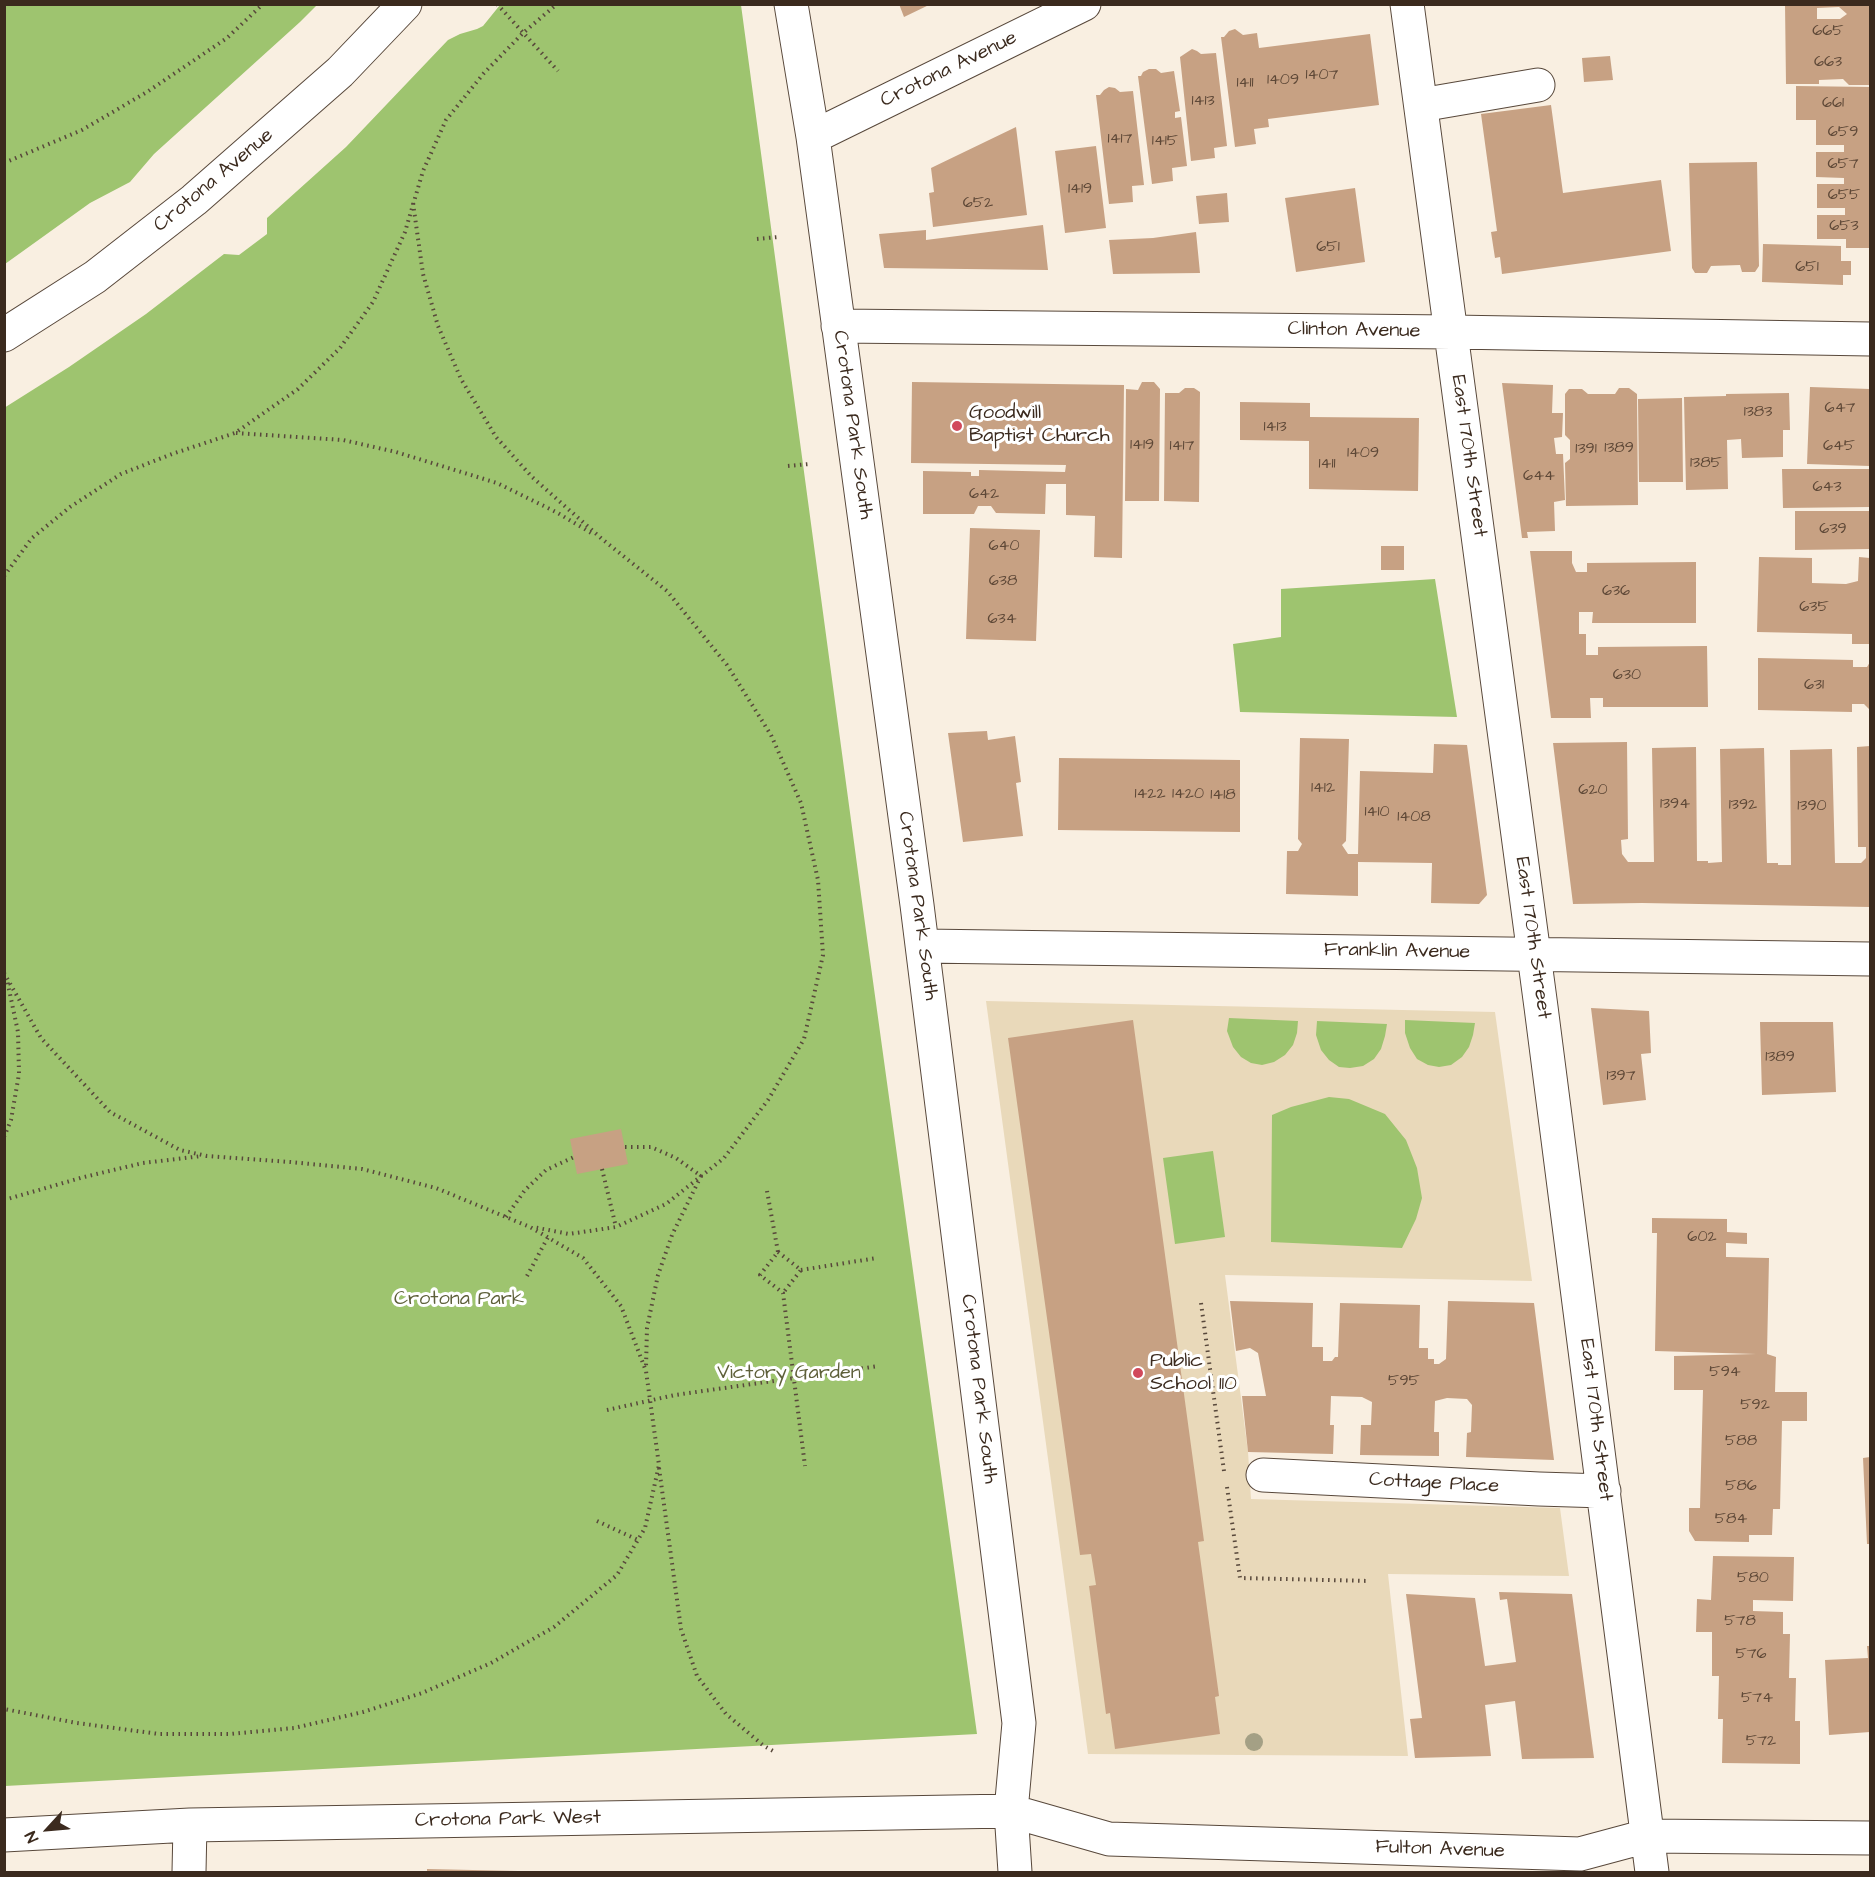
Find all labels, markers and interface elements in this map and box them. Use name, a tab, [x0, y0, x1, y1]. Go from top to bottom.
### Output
house number: 665	[1812, 22, 1844, 42]
street label: Crotona Avenue	[877, 27, 1021, 113]
house number: 663	[1814, 53, 1842, 73]
house number: 1407	[1306, 66, 1338, 86]
house number: 1409	[1267, 71, 1299, 91]
house number: 1411	[1236, 74, 1254, 94]
house number: 1413	[1191, 92, 1215, 112]
house number: 661	[1822, 94, 1844, 114]
house number: 659	[1828, 123, 1858, 143]
street label: Crotona Avenue	[149, 124, 279, 238]
house number: 1417	[1108, 130, 1132, 150]
house number: 1415	[1152, 132, 1178, 152]
house number: 657	[1827, 155, 1859, 175]
house number: 1419	[1068, 180, 1092, 200]
house number: 655	[1828, 186, 1860, 206]
house number: 652	[963, 194, 993, 214]
house number: 653	[1829, 217, 1859, 237]
house number: 651	[1316, 238, 1340, 258]
house number: 651	[1795, 258, 1819, 278]
street label: Clinton Avenue	[1287, 318, 1421, 344]
street label: Crotona Park South	[827, 329, 877, 521]
street label: East 170th Street	[1445, 373, 1491, 539]
house number: 647	[1825, 399, 1855, 419]
place label: Goodwill Baptist Church	[969, 402, 1110, 449]
house number: 1383	[1744, 403, 1772, 423]
house number: 1413	[1263, 418, 1287, 438]
marker: Goodwill Baptist Church	[950, 419, 964, 433]
house number: 1419	[1130, 436, 1154, 456]
house number: 1417	[1170, 437, 1194, 457]
house number: 645	[1823, 437, 1855, 457]
house number: 1389	[1604, 439, 1634, 459]
house number: 1391	[1575, 440, 1597, 460]
house number: 1409	[1347, 444, 1379, 464]
house number: 1385	[1690, 454, 1722, 474]
house number: 1411	[1318, 455, 1336, 475]
house number: 644	[1523, 467, 1555, 487]
house number: 643	[1812, 478, 1842, 498]
house number: 642	[969, 485, 999, 505]
house number: 639	[1819, 520, 1847, 540]
house number: 640	[988, 537, 1020, 557]
house number: 638	[989, 572, 1017, 592]
house number: 636	[1602, 582, 1630, 602]
house number: 635	[1799, 598, 1829, 618]
house number: 634	[987, 610, 1017, 630]
house number: 630	[1613, 666, 1641, 686]
house number: 631	[1804, 676, 1824, 696]
house number: 1412	[1311, 779, 1335, 799]
house number: 620	[1578, 781, 1608, 801]
house number: 1422	[1134, 785, 1166, 805]
house number: 1420	[1172, 785, 1204, 805]
house number: 1418	[1210, 786, 1236, 806]
house number: 1394	[1660, 795, 1690, 815]
house number: 1392	[1729, 796, 1757, 816]
house number: 1390	[1797, 797, 1827, 817]
house number: 1410	[1364, 803, 1390, 823]
house number: 1408	[1397, 808, 1431, 828]
street label: Crotona Park South	[892, 810, 942, 1002]
street label: East 170th Street	[1509, 855, 1555, 1021]
street label: Franklin Avenue	[1324, 939, 1470, 965]
house number: 1389	[1765, 1048, 1795, 1068]
house number: 1397	[1606, 1067, 1636, 1087]
house number: 602	[1687, 1228, 1717, 1248]
park label: Crotona Park	[394, 1288, 524, 1312]
street label: Crotona Park South	[954, 1293, 1002, 1485]
street label: East 170th Street	[1573, 1337, 1617, 1503]
place label: Public School 110	[1150, 1350, 1237, 1397]
park label: Victory Garden	[717, 1362, 861, 1386]
house number: 594	[1709, 1363, 1741, 1383]
marker: Public School 110	[1131, 1366, 1145, 1380]
house number: 595	[1388, 1372, 1420, 1392]
house number: 592	[1740, 1396, 1770, 1416]
house number: 588	[1725, 1432, 1757, 1452]
street label: Cottage Place	[1368, 1469, 1500, 1499]
house number: 586	[1725, 1477, 1757, 1497]
house number: 584	[1715, 1510, 1747, 1530]
house number: 580	[1737, 1569, 1769, 1589]
house number: 578	[1724, 1612, 1756, 1632]
house number: 576	[1735, 1645, 1767, 1665]
house number: 574	[1741, 1689, 1773, 1709]
house number: 572	[1746, 1732, 1776, 1752]
north arrow	[18, 1799, 78, 1859]
street label: Crotona Park West	[415, 1806, 601, 1834]
text: N	[20, 1828, 44, 1846]
street label: Fulton Avenue	[1375, 1836, 1505, 1864]

